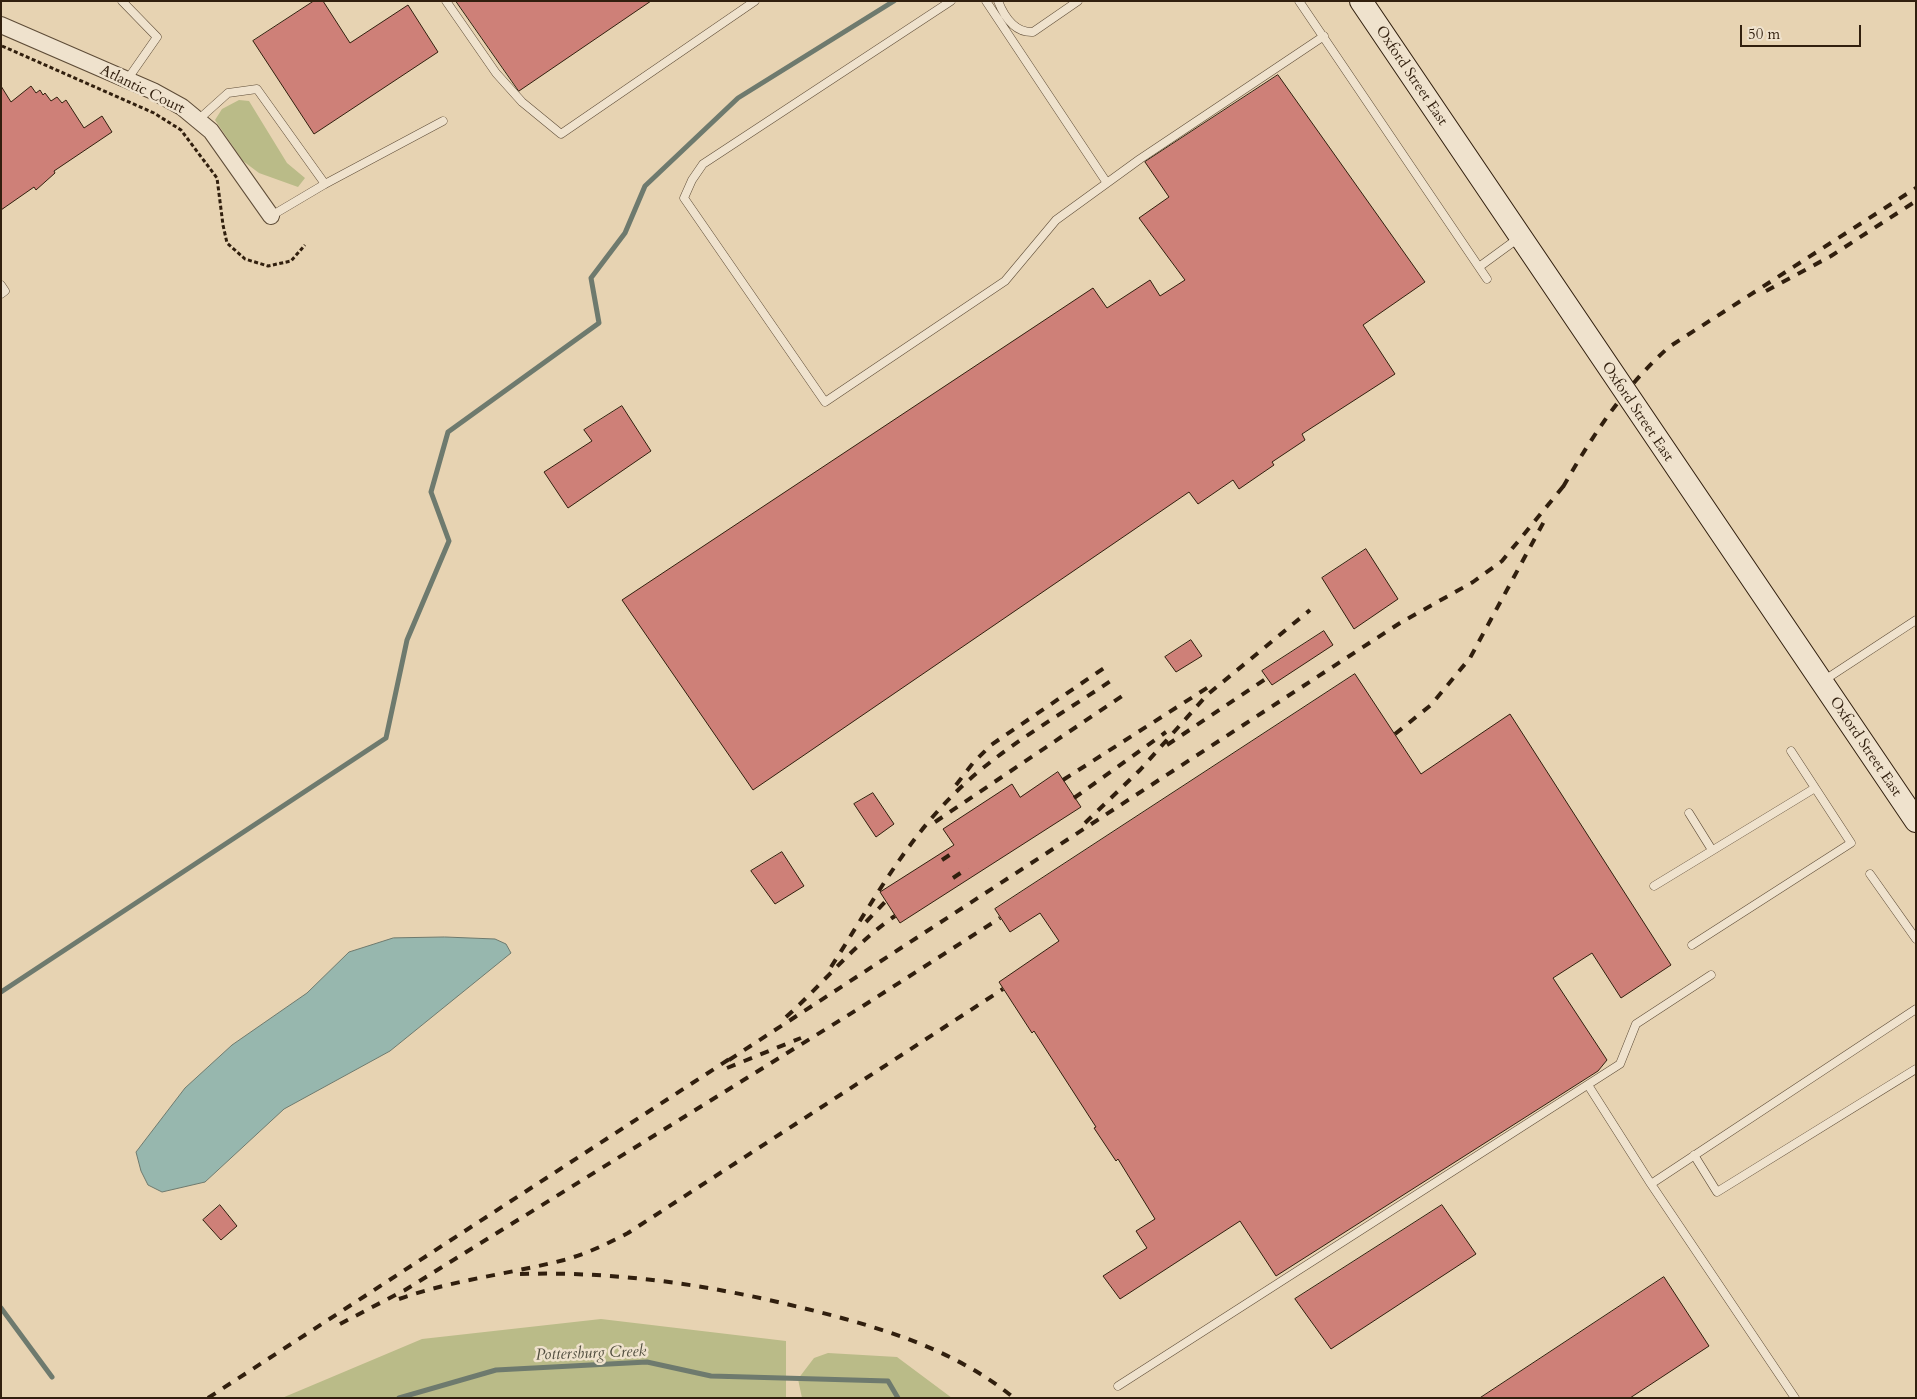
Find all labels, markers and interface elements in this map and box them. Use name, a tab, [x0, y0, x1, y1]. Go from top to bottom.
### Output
scale bar	[1742, 15, 1863, 47]
street label: Oxford Street East	[1371, 23, 1451, 129]
text: 50 m	[1748, 24, 1780, 44]
street label: Atlantic Court	[97, 62, 187, 118]
street label: Oxford Street East	[1597, 359, 1677, 465]
street label: Oxford Street East	[1825, 694, 1905, 800]
water label: Pottersburg Creek	[535, 1342, 647, 1366]

